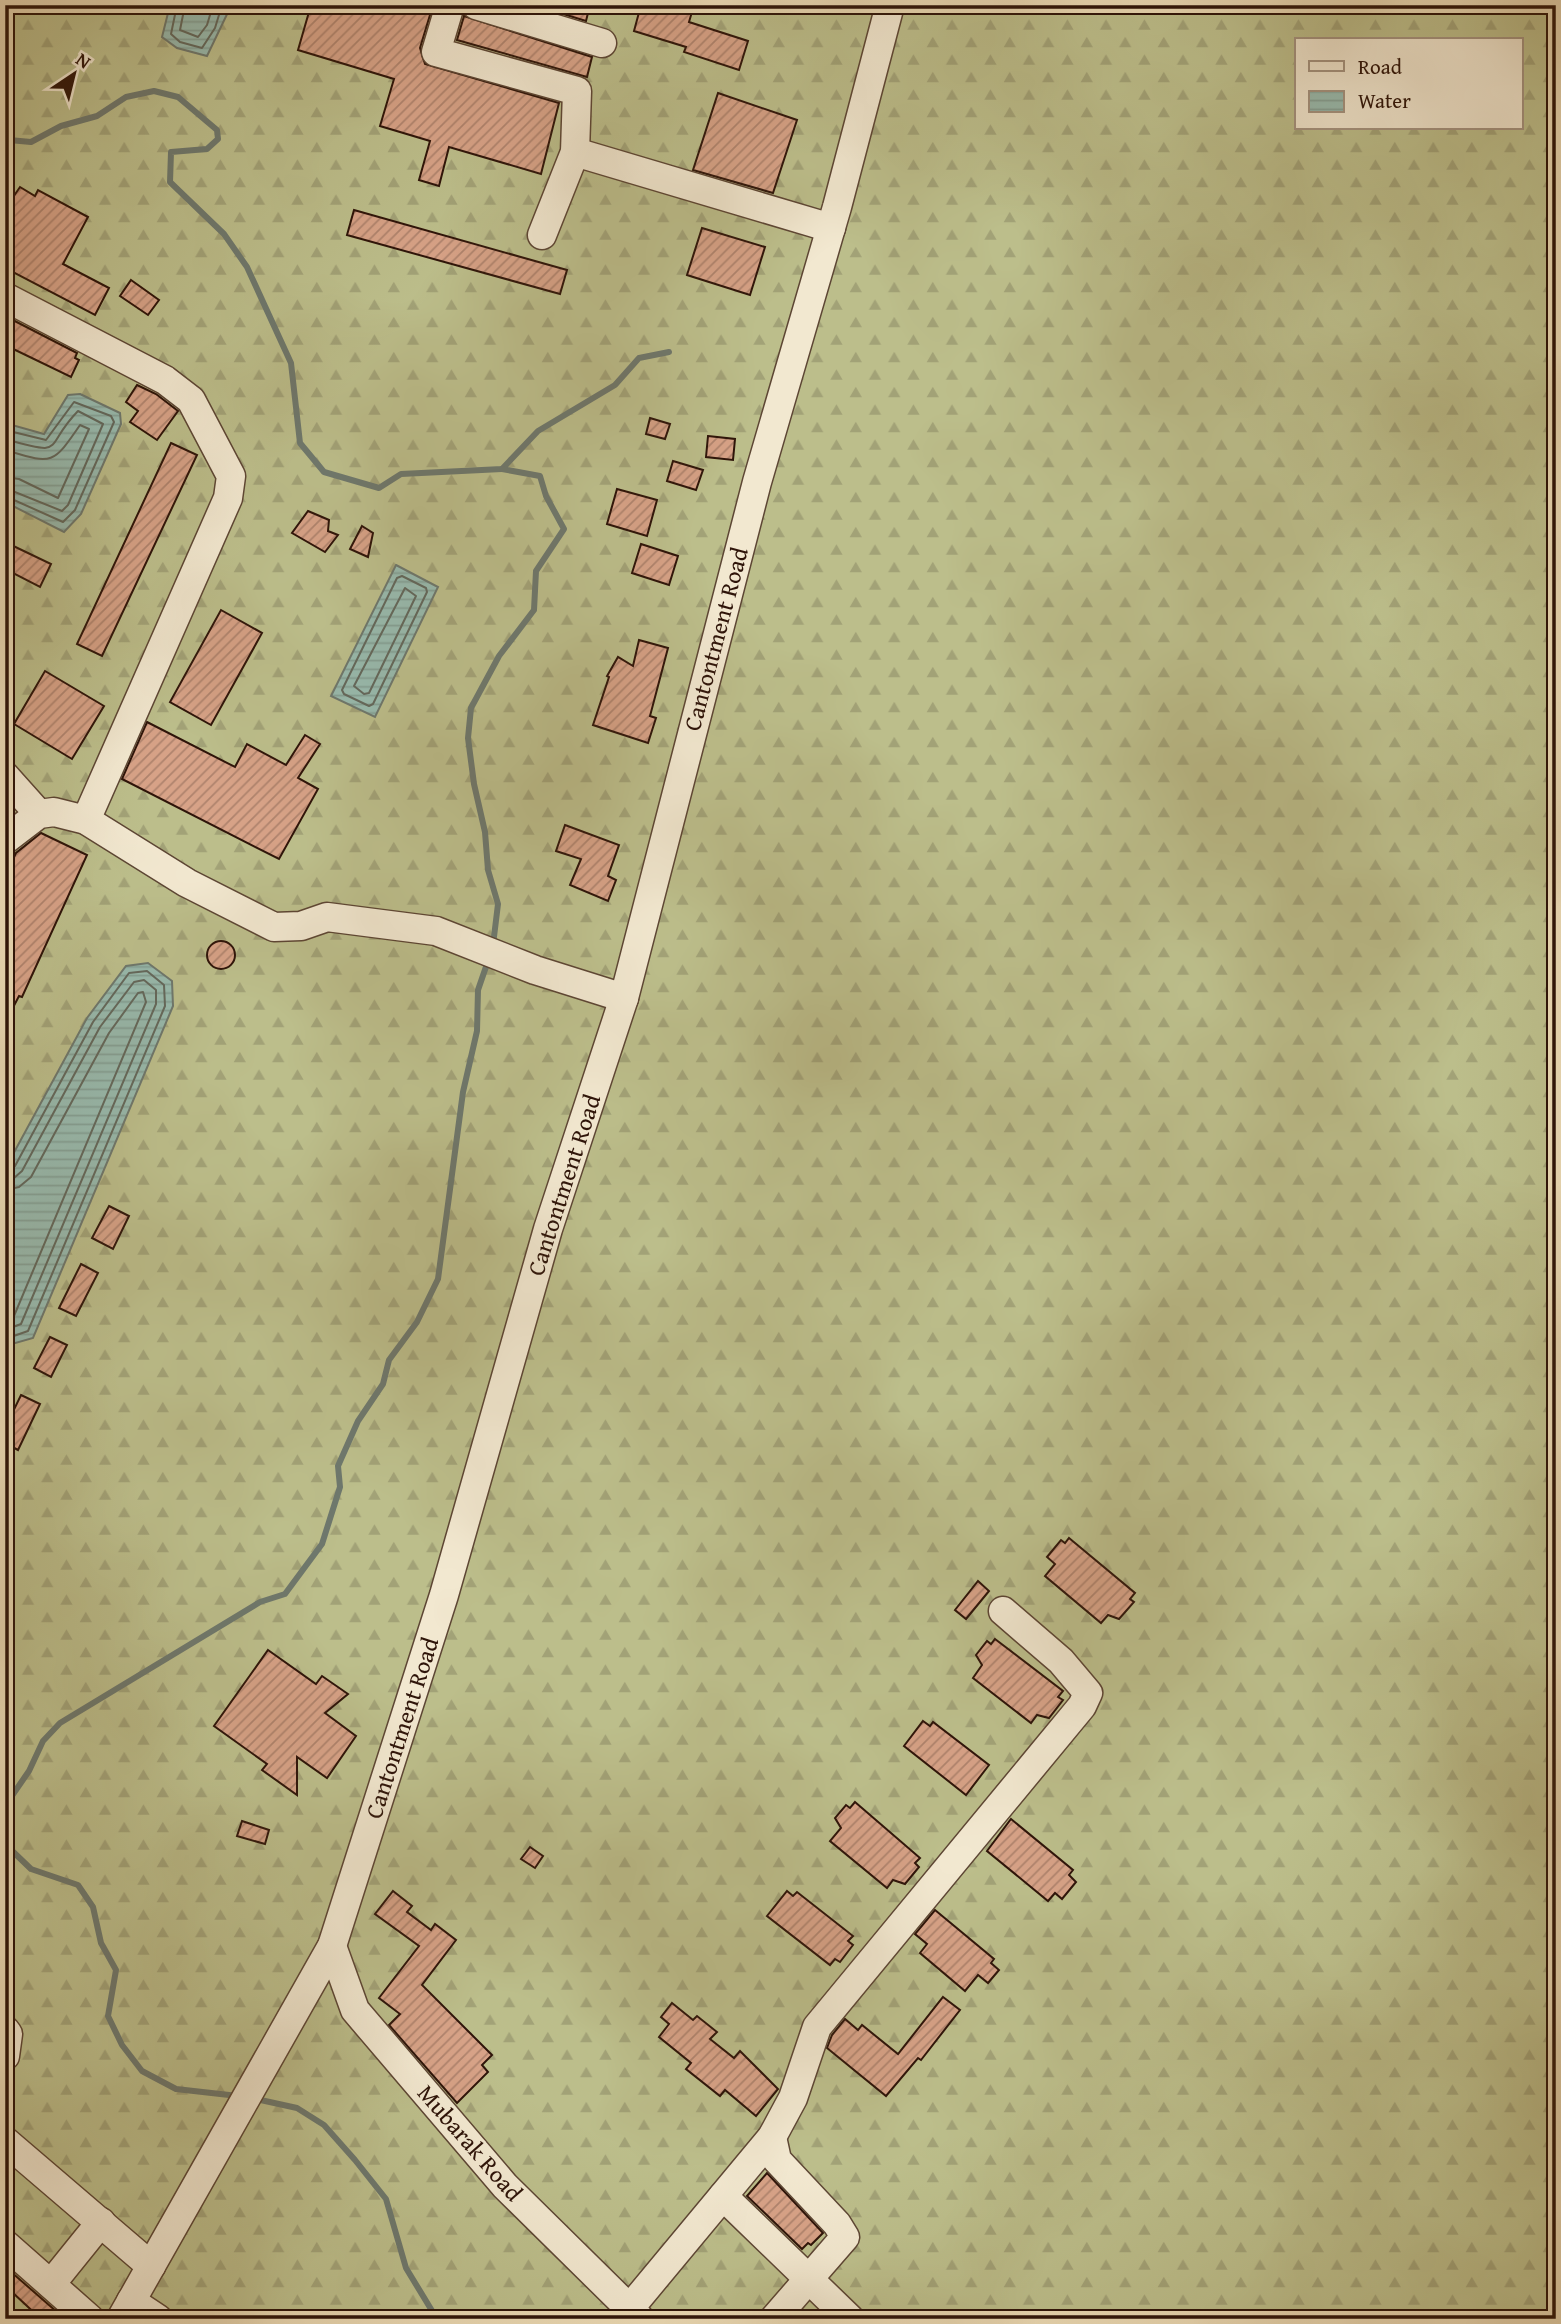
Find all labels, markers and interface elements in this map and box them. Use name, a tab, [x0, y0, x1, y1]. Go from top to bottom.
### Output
north arrow	[38, 38, 108, 108]
legend	[1295, 38, 1522, 130]
text: N	[71, 45, 97, 75]
text: Road	[1358, 51, 1403, 82]
text: Water	[1358, 85, 1411, 116]
street label: Cantontment Road	[674, 543, 757, 735]
street label: Cantontment Road	[518, 1089, 609, 1280]
street label: Cantontment Road	[356, 1632, 447, 1823]
street label: Mubarak Road	[410, 2076, 531, 2209]

